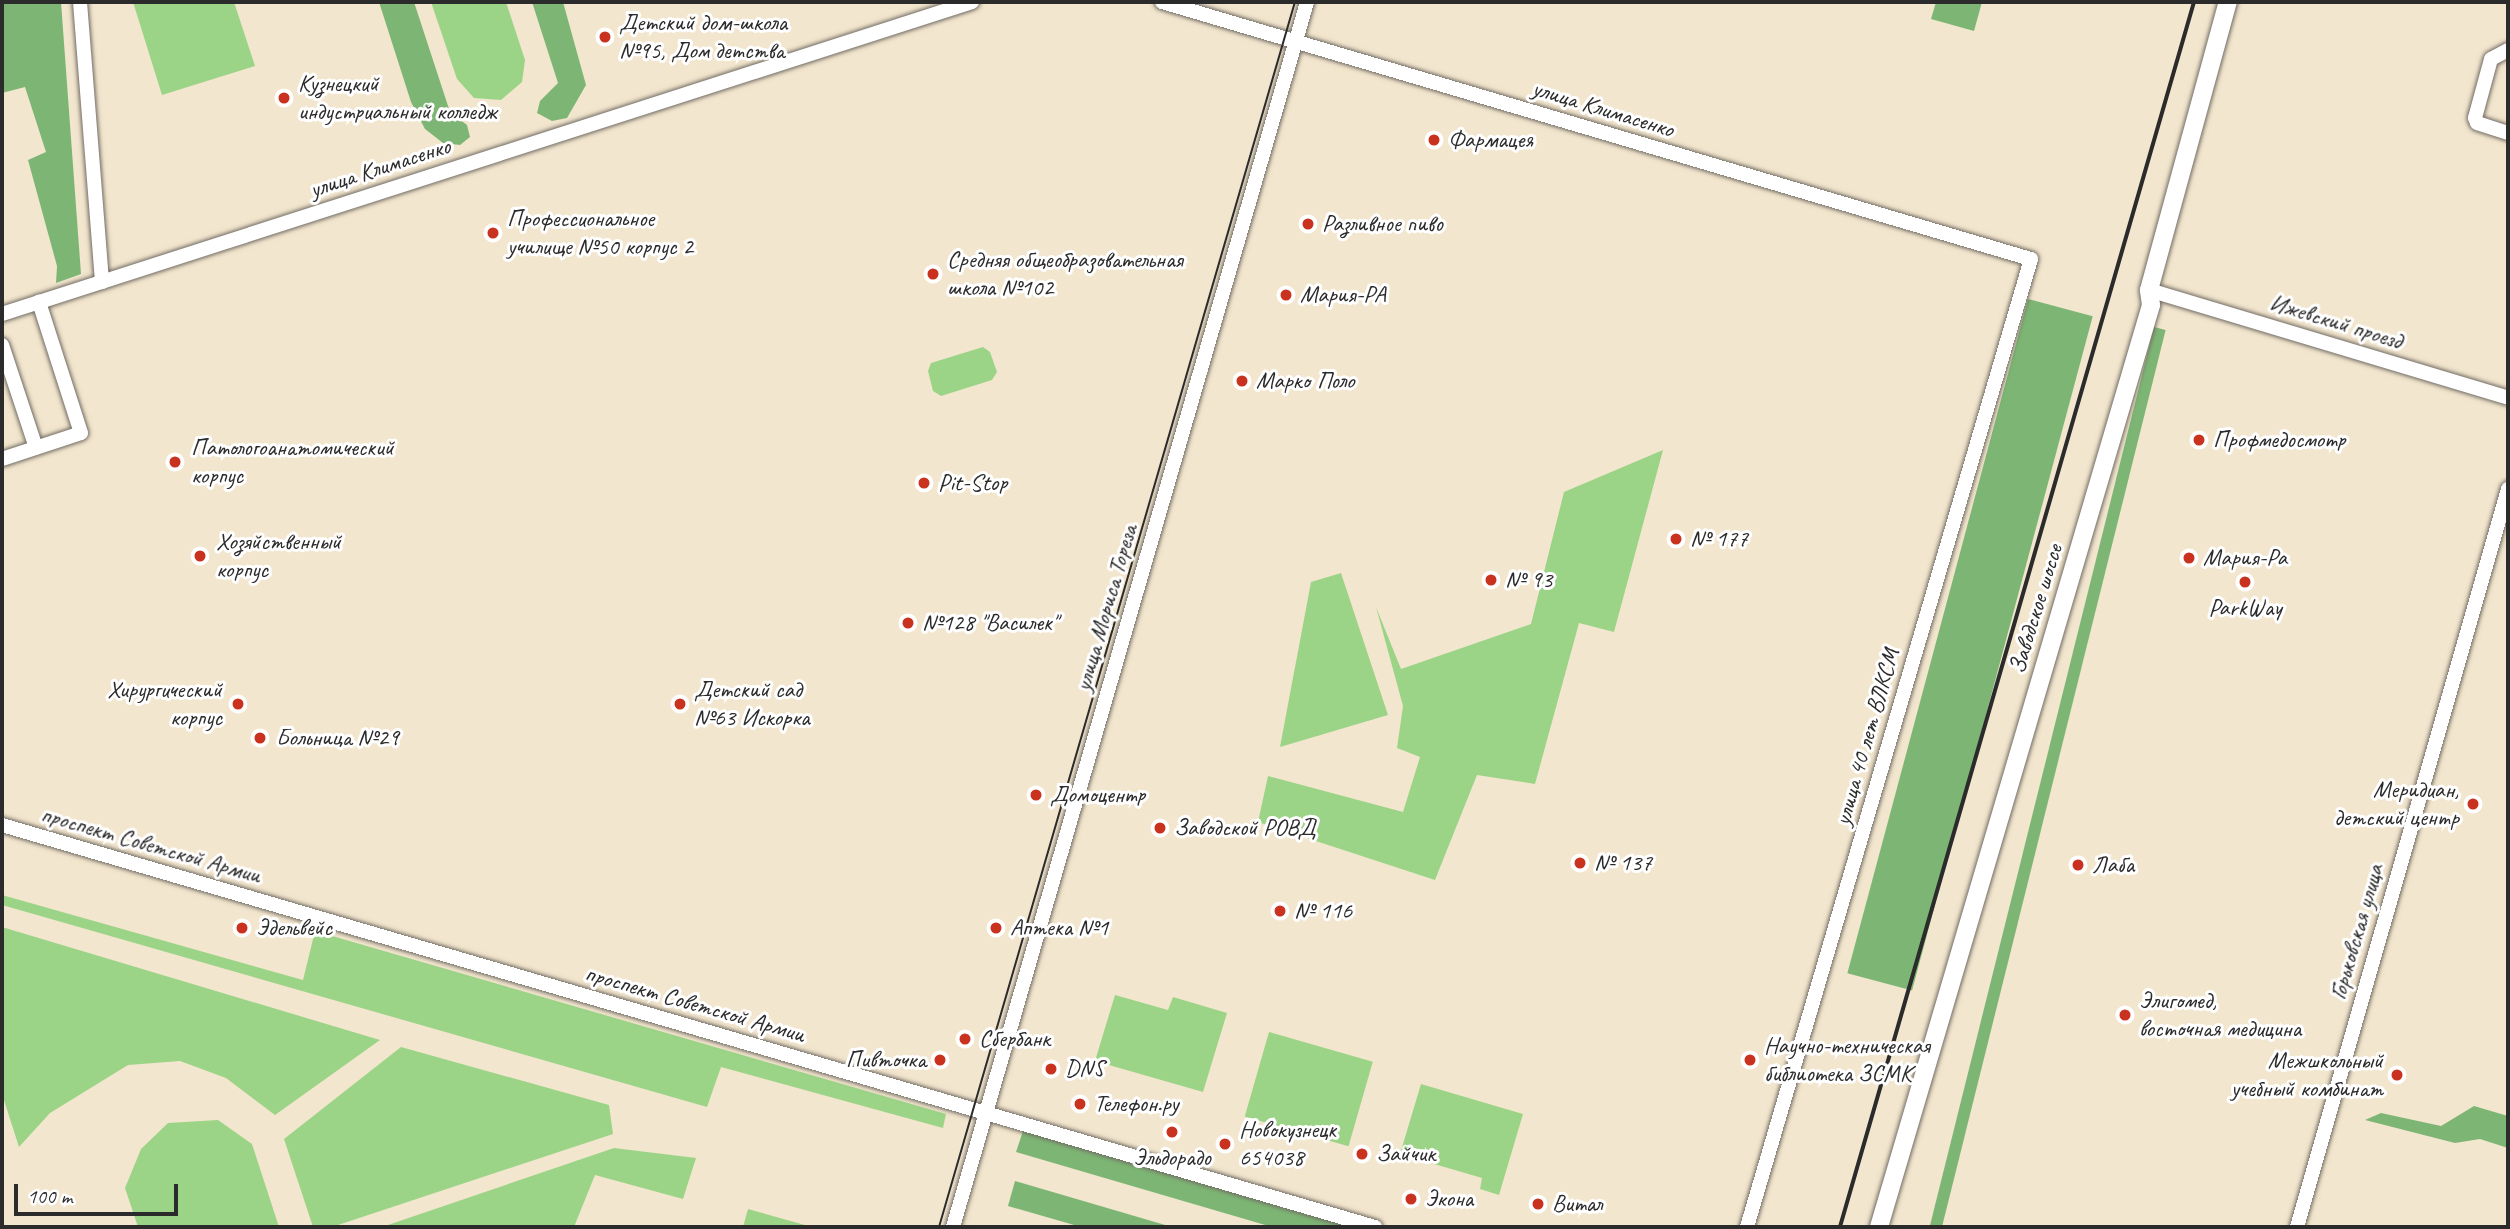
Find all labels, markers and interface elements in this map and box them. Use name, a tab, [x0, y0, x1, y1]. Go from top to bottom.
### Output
place label: Детский дом-школа №95, Дом детства	[619, 9, 787, 65]
marker: Детский дом-школа №95, Дом детства	[597, 29, 613, 45]
place label: Кузнецкий индустриальный колледж	[298, 70, 496, 126]
street label: улица Климасенко	[1528, 73, 1678, 145]
marker: Кузнецкий индустриальный колледж	[276, 90, 292, 106]
place label: Фармацея	[1448, 126, 1533, 154]
street label: улица Климасенко	[305, 131, 455, 205]
marker: Фармацея	[1426, 132, 1442, 148]
place label: Профессиональное училище №50 корпус 2	[507, 205, 693, 261]
place label: Разливное пиво	[1322, 210, 1440, 238]
marker: Разливное пиво	[1300, 216, 1316, 232]
marker: Профессиональное училище №50 корпус 2	[485, 225, 501, 241]
place label: Средняя общеобразовательная школа №102	[947, 246, 1183, 302]
marker: Средняя общеобразовательная школа №102	[925, 266, 941, 282]
place label: Мария-РА	[1300, 281, 1386, 309]
marker: Мария-РА	[1278, 287, 1294, 303]
street label: Ижевский проезд	[2266, 288, 2406, 356]
place label: Марко Поло	[1256, 367, 1355, 395]
marker: Марко Поло	[1234, 373, 1250, 389]
place label: Профмедосмотр	[2213, 426, 2345, 454]
marker: Профмедосмотр	[2191, 432, 2207, 448]
place label: Патологоанатомический корпус	[191, 434, 394, 490]
marker: Патологоанатомический корпус	[165, 452, 185, 472]
place label: Pit-Stop	[938, 469, 1007, 497]
marker: Pit-Stop	[916, 475, 932, 491]
street label: улица Мориса Тореза	[1068, 521, 1144, 695]
place label: № 177	[1690, 525, 1748, 553]
place label: Хозяйственный корпус	[216, 528, 341, 584]
marker: № 177	[1668, 531, 1684, 547]
street label: Заводское шоссе	[2003, 540, 2069, 678]
place label: Мария-Ра	[2203, 544, 2287, 572]
marker: Хозяйственный корпус	[190, 546, 210, 566]
marker: Мария-Ра	[2181, 550, 2197, 566]
place label: № 93	[1505, 566, 1552, 594]
marker: № 93	[1483, 572, 1499, 588]
marker: ParkWay	[2237, 574, 2253, 590]
place label: ParkWay	[2208, 594, 2282, 622]
place label: №128 "Василек"	[922, 609, 1057, 637]
marker: №128 "Василек"	[900, 615, 916, 631]
street label: улица 40 лет ВЛКСМ	[1828, 645, 1906, 829]
place label: Хирургический корпус	[107, 676, 222, 732]
place label: Детский сад №63 Искорка	[694, 676, 810, 732]
marker: Хирургический корпус	[228, 694, 248, 714]
marker: Детский сад №63 Искорка	[672, 696, 688, 712]
place label: Больница №29	[276, 724, 399, 752]
marker: Больница №29	[250, 728, 270, 748]
place label: Меридиан, детский центр	[2334, 776, 2459, 832]
place label: Домоцентр	[1050, 781, 1145, 809]
marker: Домоцентр	[1028, 787, 1044, 803]
marker: Меридиан, детский центр	[2465, 796, 2481, 812]
street label: проспект Советской Армии	[38, 800, 264, 890]
place label: Заводской РОВД	[1174, 814, 1316, 842]
marker: Заводской РОВД	[1152, 820, 1168, 836]
place label: № 137	[1594, 849, 1652, 877]
place label: Лаба	[2092, 851, 2134, 879]
marker: № 137	[1572, 855, 1588, 871]
marker: Лаба	[2070, 857, 2086, 873]
street label: Горьковская улица	[2324, 860, 2390, 1004]
place label: № 116	[1294, 897, 1352, 925]
marker: № 116	[1272, 903, 1288, 919]
place label: Эдельвейс	[256, 914, 332, 942]
place label: Аптека №1	[1010, 914, 1108, 942]
marker: Эдельвейс	[234, 920, 250, 936]
marker: Аптека №1	[988, 920, 1004, 936]
street label: проспект Советской Армии	[582, 959, 808, 1049]
place label: Элигомед, восточная медицина	[2139, 987, 2303, 1043]
marker: Элигомед, восточная медицина	[2117, 1007, 2133, 1023]
place label: Сбербанк	[979, 1025, 1050, 1053]
marker: Сбербанк	[957, 1031, 973, 1047]
place label: Научно-техническая библиотека ЗСМК	[1764, 1032, 1930, 1088]
place label: Пивточка	[846, 1046, 926, 1074]
place label: Межшкольный учебный комбинат	[2231, 1047, 2383, 1103]
marker: Пивточка	[932, 1052, 948, 1068]
marker: Научно-техническая библиотека ЗСМК	[1742, 1052, 1758, 1068]
place label: DNS	[1065, 1055, 1104, 1083]
marker: DNS	[1043, 1061, 1059, 1077]
marker: Межшкольный учебный комбинат	[2389, 1067, 2405, 1083]
place label: Телефон.ру	[1094, 1090, 1178, 1118]
marker: Телефон.ру	[1072, 1096, 1088, 1112]
place label: Новокузнецк 654038	[1239, 1116, 1336, 1172]
marker: Эльдорадо	[1164, 1124, 1180, 1140]
marker: Новокузнецк 654038	[1217, 1136, 1233, 1152]
place label: Зайчик	[1376, 1140, 1435, 1168]
place label: Эльдорадо	[1133, 1144, 1211, 1172]
marker: Зайчик	[1354, 1146, 1370, 1162]
scale bar	[18, 1170, 182, 1214]
text: 100 m	[27, 1183, 72, 1209]
place label: Экона	[1425, 1185, 1473, 1213]
place label: Витал	[1552, 1190, 1602, 1218]
marker: Экона	[1403, 1191, 1419, 1207]
marker: Витал	[1530, 1196, 1546, 1212]

